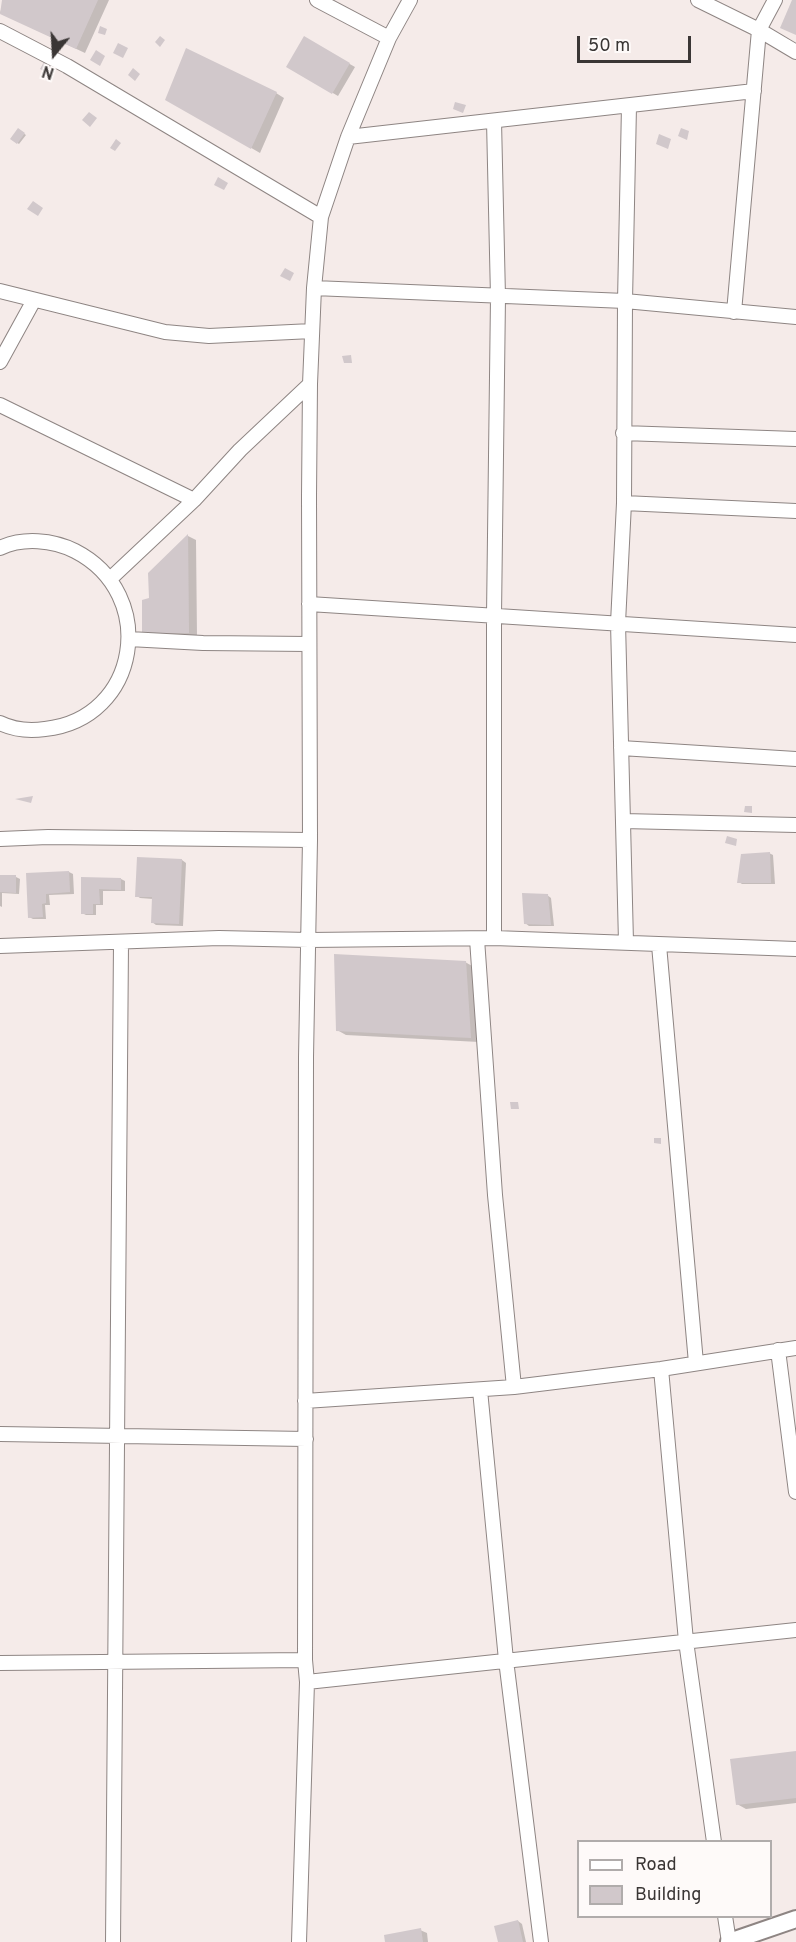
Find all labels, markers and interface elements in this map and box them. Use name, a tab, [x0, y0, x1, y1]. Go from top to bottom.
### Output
north arrow	[24, 24, 84, 84]
scale bar	[580, 24, 694, 62]
text: 50 m	[588, 35, 630, 58]
text: N	[40, 60, 57, 82]
legend	[577, 1840, 772, 1918]
text: Road	[635, 1854, 677, 1877]
text: Building	[635, 1884, 701, 1907]

